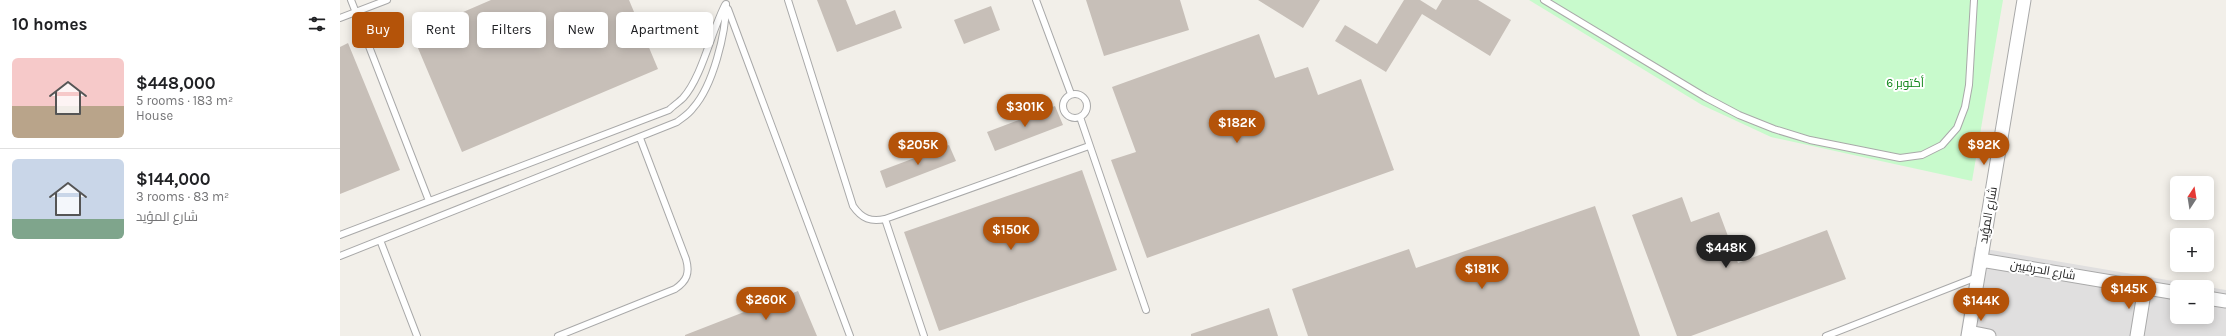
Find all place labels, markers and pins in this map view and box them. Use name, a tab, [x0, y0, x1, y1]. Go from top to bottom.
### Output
pin: $301K	[997, 94, 1053, 128]
pin: $182K	[1209, 110, 1265, 144]
pin: $205K	[890, 132, 946, 166]
pin: $92K	[1960, 132, 2008, 166]
pin: $150K	[983, 217, 1039, 251]
pin: $448K	[1698, 235, 1754, 269]
pin: $181K	[1454, 256, 1510, 290]
pin: $145K	[2101, 276, 2157, 310]
pin: $260K	[738, 287, 794, 321]
pin: $144K	[1953, 288, 2009, 322]

